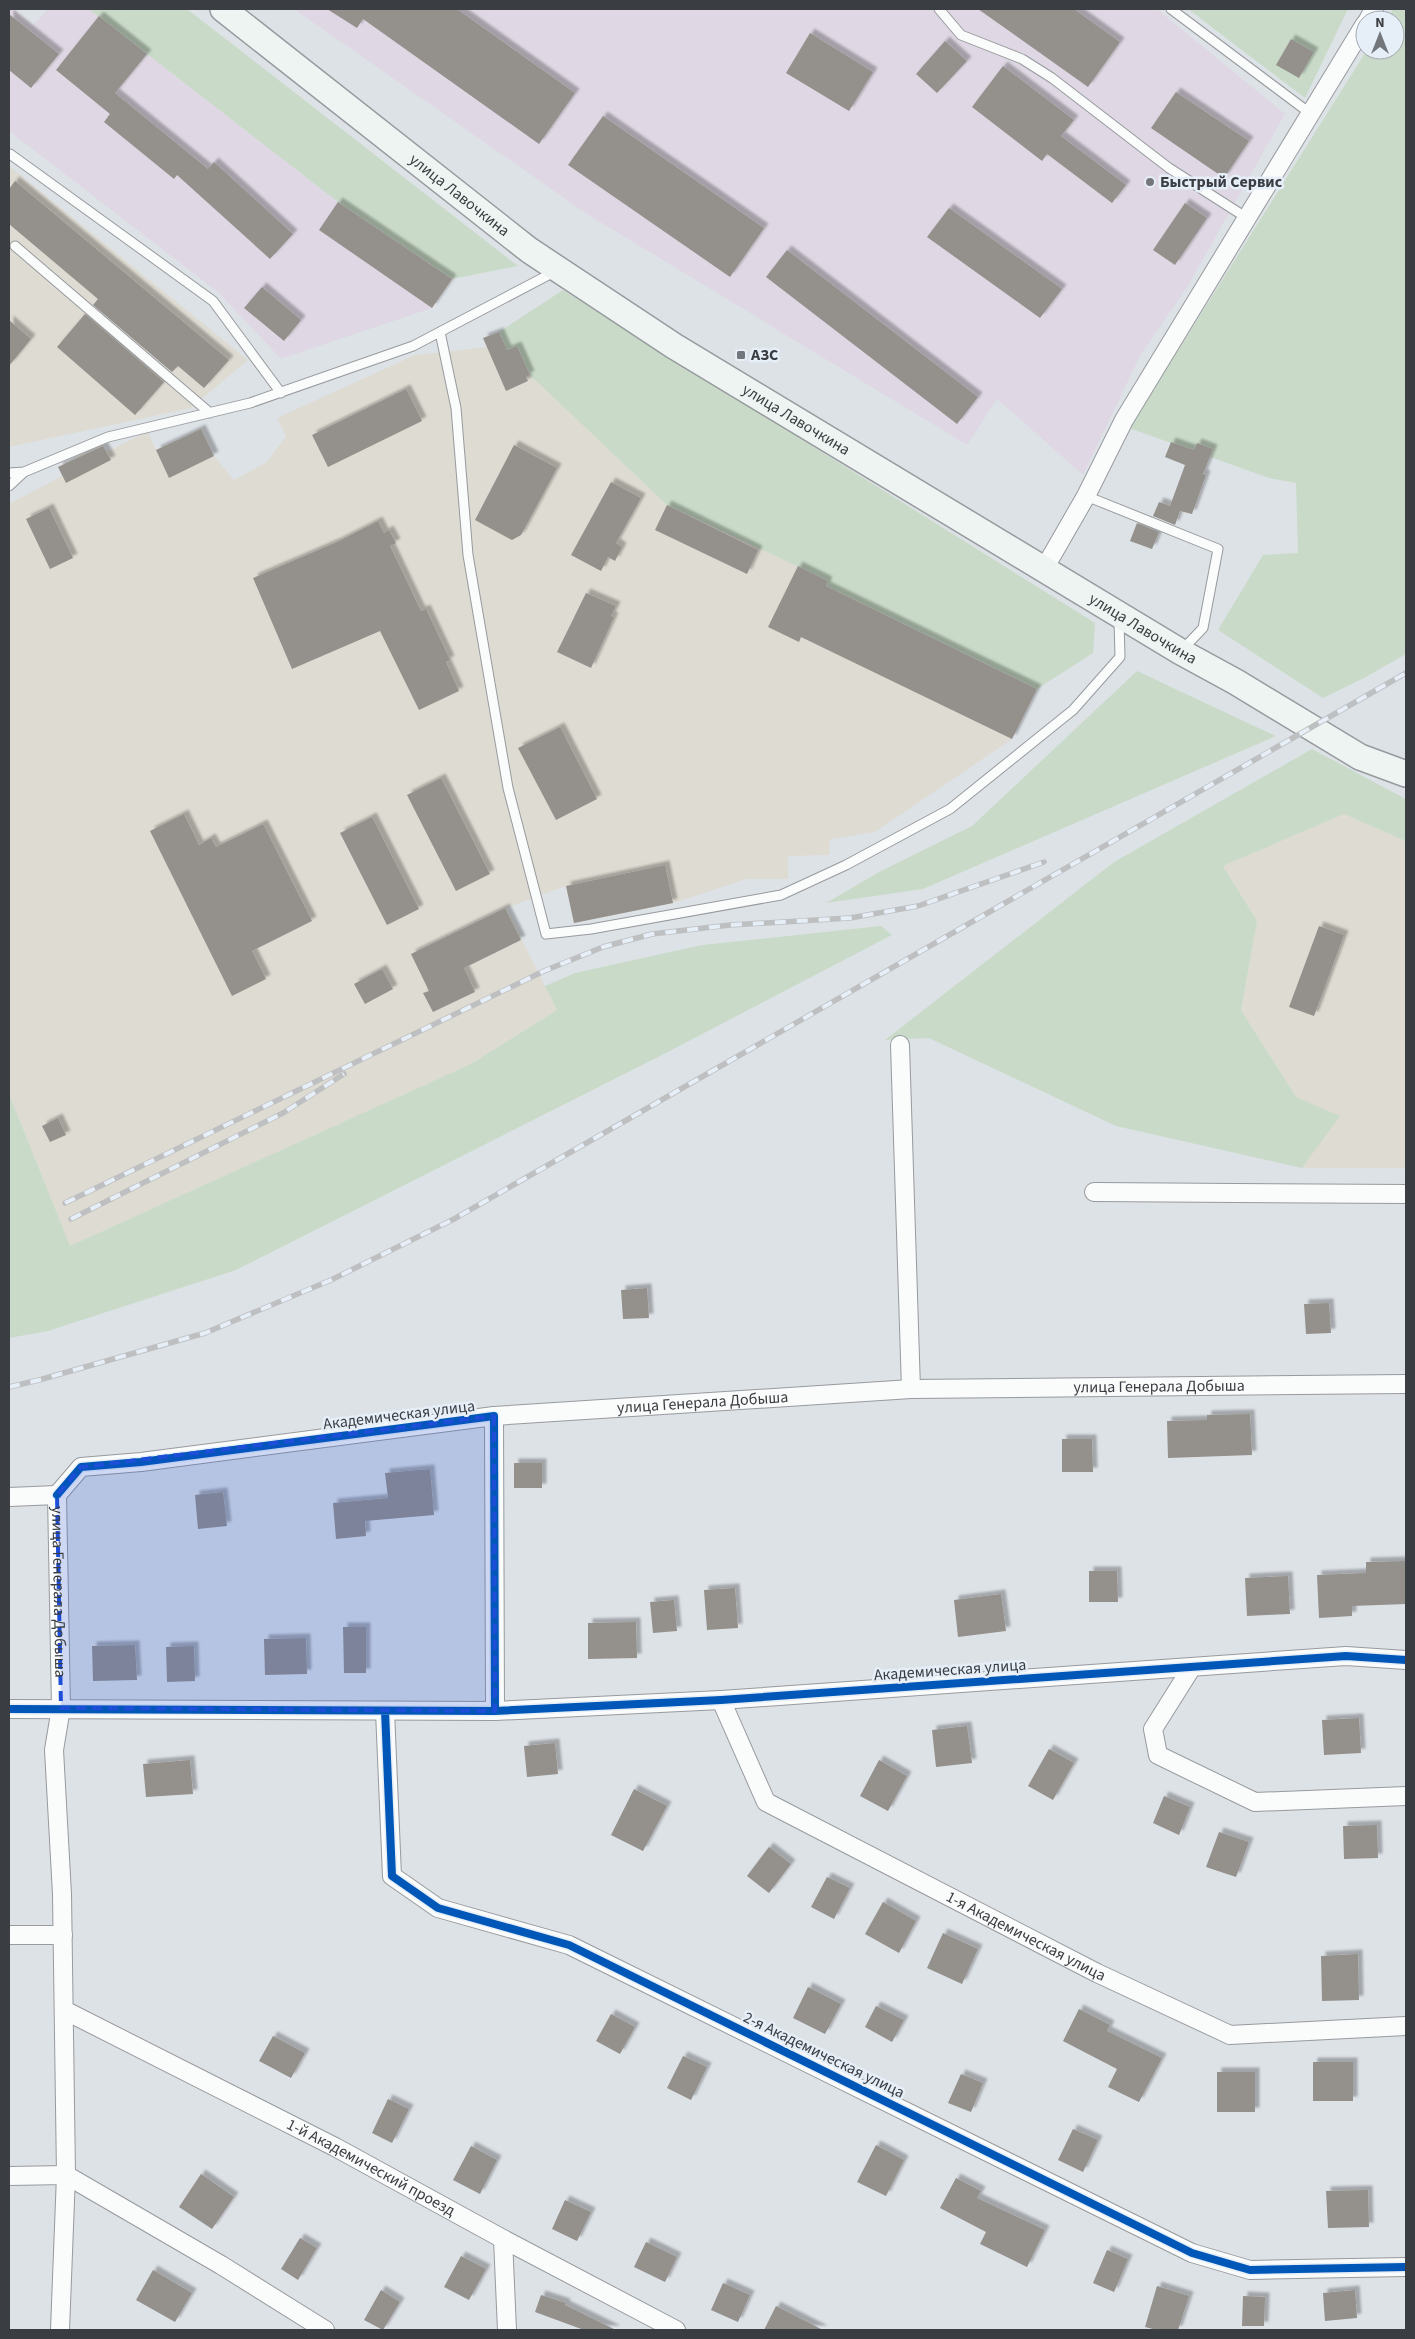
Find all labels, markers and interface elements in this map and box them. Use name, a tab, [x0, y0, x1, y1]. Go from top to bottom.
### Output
north arrow	[1355, 10, 1405, 60]
text: N	[1375, 13, 1385, 33]
street label: улица Лавочкина	[405, 149, 514, 242]
place label: Быстрый Сервис	[1160, 171, 1283, 193]
marker: Быстрый Сервис	[1144, 176, 1156, 188]
place label: АЗС	[750, 344, 778, 366]
marker: АЗС	[735, 349, 747, 361]
street label: улица Лавочкина	[738, 379, 854, 461]
street label: улица Лавочкина	[1085, 588, 1201, 670]
street label: улица Генерала Добыша	[1073, 1375, 1245, 1398]
street label: улица Генерала Добыша	[616, 1386, 789, 1419]
street label: Академическая улица	[322, 1395, 476, 1435]
street label: улица Генерала Добыша	[46, 1506, 71, 1678]
street label: Академическая улица	[873, 1654, 1027, 1686]
street label: 1-я Академическая улица	[942, 1886, 1109, 1987]
street label: 2-я Академическая улица	[740, 2006, 908, 2104]
street label: 1-й Академический проезд	[283, 2113, 460, 2222]

